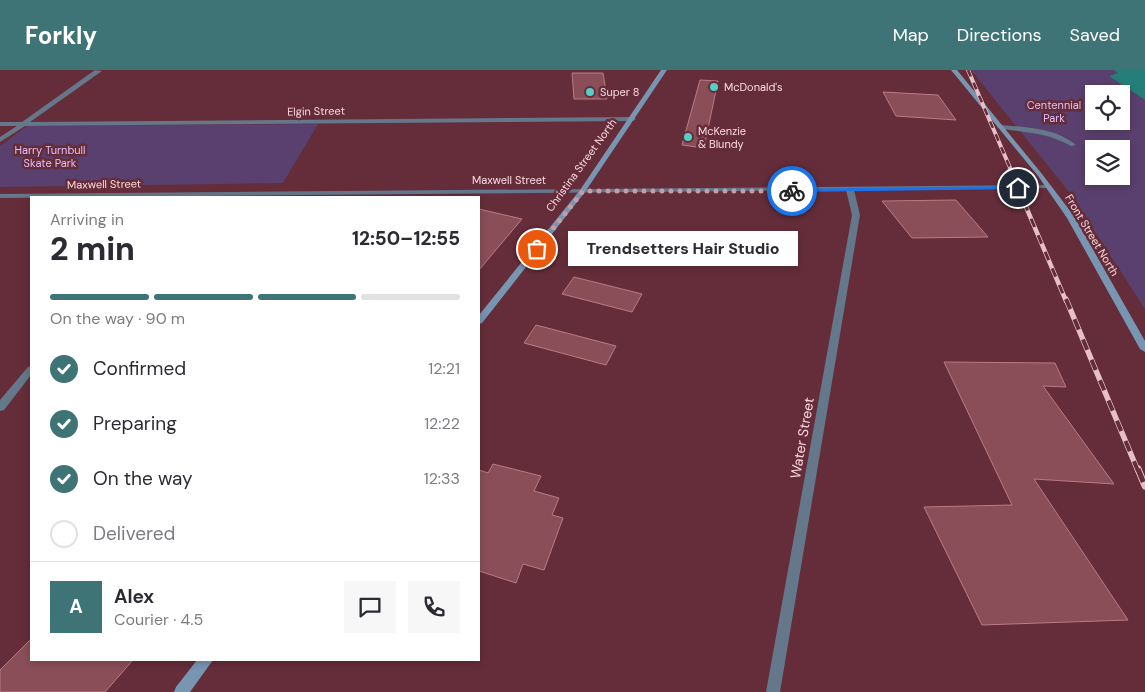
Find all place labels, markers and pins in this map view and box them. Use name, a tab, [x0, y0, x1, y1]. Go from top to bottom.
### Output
place label: McDonald's	[724, 80, 783, 94]
marker: McDonald's	[708, 81, 720, 93]
place label: Super 8	[600, 85, 640, 99]
marker: Super 8	[584, 86, 596, 98]
place label: McKenzie & Blundy	[698, 124, 746, 151]
marker: McKenzie & Blundy	[682, 131, 694, 143]
pin	[997, 167, 1039, 209]
pin	[516, 228, 558, 270]
callout: Trendsetters Hair Studio	[567, 232, 797, 266]

